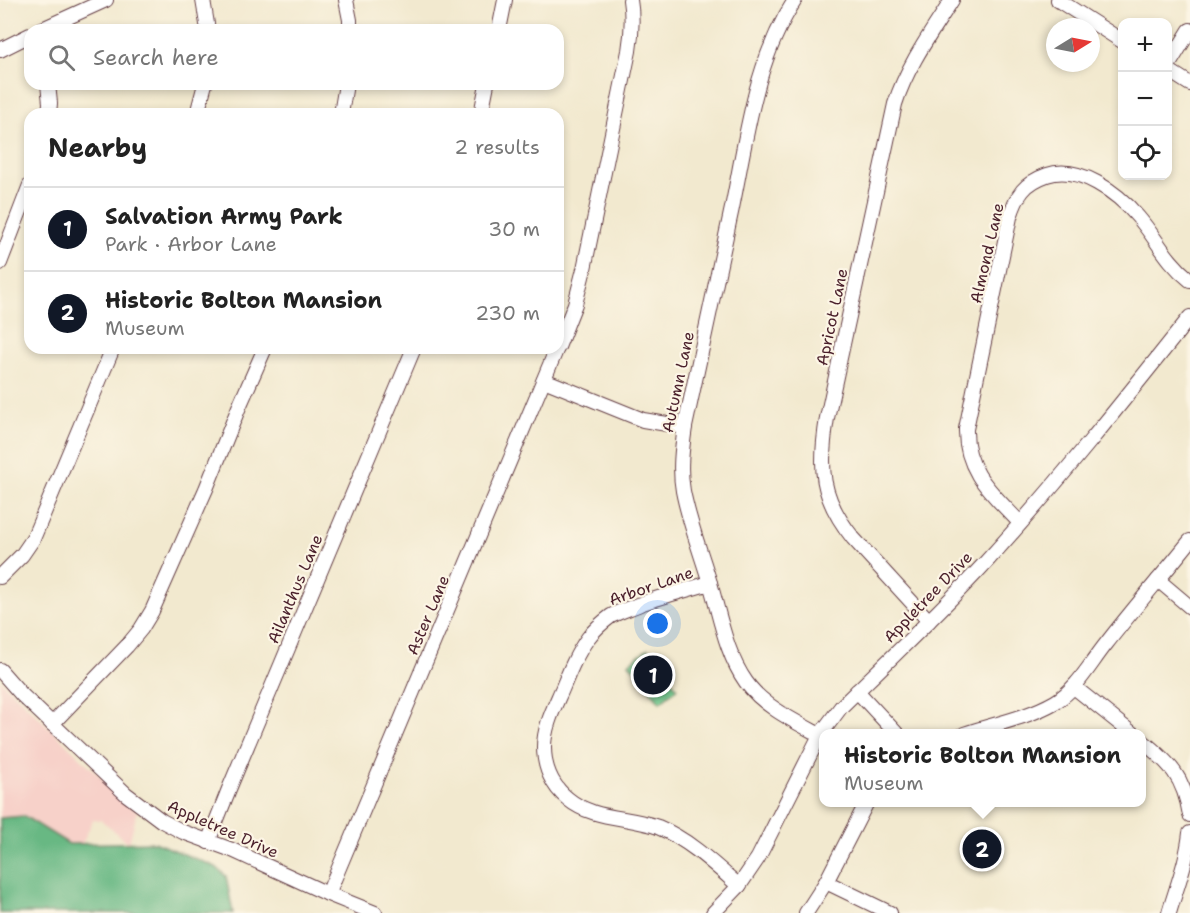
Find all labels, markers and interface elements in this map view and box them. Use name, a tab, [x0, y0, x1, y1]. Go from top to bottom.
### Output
north arrow	[1046, 18, 1100, 72]
map controls	[1118, 18, 1172, 180]
button: +	[1118, 18, 1172, 72]
search box	[24, 24, 564, 90]
icon: search	[45, 41, 78, 74]
text: Search here	[93, 43, 219, 72]
button: −	[1118, 72, 1172, 126]
button: locate	[1118, 126, 1172, 180]
text: Nearby	[48, 130, 147, 165]
text: 2 results	[454, 134, 540, 160]
street label: Almond Lane	[965, 201, 1009, 305]
text: Salvation Army Park	[105, 202, 343, 231]
text: 1	[63, 216, 72, 242]
text: 30 m	[488, 216, 540, 242]
text: Park · Arbor Lane	[105, 231, 277, 257]
street label: Apricot Lane	[811, 266, 853, 368]
text: Historic Bolton Mansion	[105, 286, 382, 315]
text: 2	[61, 300, 75, 326]
text: 230 m	[475, 300, 540, 326]
text: Museum	[105, 315, 185, 341]
street label: Autumn Lane	[657, 329, 699, 435]
street label: Ailanthus Lane	[263, 531, 327, 647]
street label: Appletree Drive	[879, 547, 977, 647]
street label: Arbor Lane	[606, 562, 696, 610]
street label: Aster Lane	[402, 572, 454, 658]
your location	[643, 609, 672, 638]
pin: 1	[634, 652, 672, 698]
popup	[819, 729, 1146, 807]
text: Historic Bolton Mansion	[844, 741, 1121, 770]
text: Museum	[844, 770, 924, 796]
street label: Appletree Drive	[164, 795, 282, 863]
pin: 2	[962, 826, 1002, 872]

